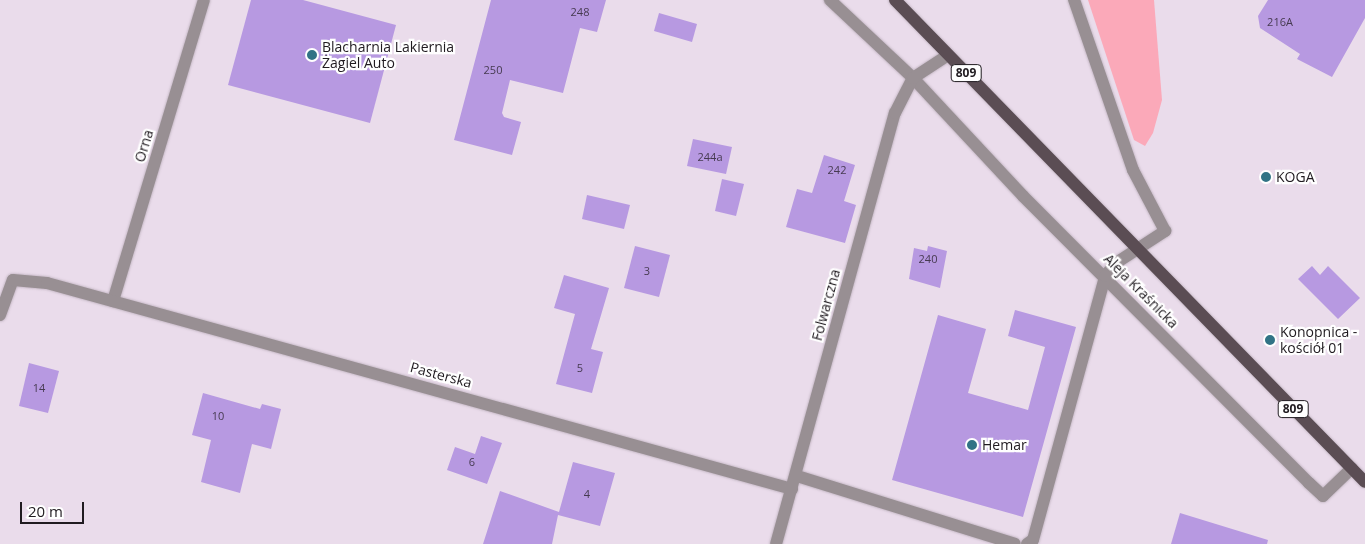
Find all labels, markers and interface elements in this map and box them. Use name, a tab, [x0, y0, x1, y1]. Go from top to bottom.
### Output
house number: 248	[571, 5, 589, 19]
house number: 216A	[1267, 15, 1293, 29]
place label: Blacharnia Lakiernia Żagiel Auto	[322, 39, 454, 72]
marker: Blacharnia Lakiernia Żagiel Auto	[306, 49, 318, 61]
house number: 250	[484, 63, 502, 77]
road number: 809	[950, 64, 982, 82]
street label: Orna	[131, 128, 157, 164]
house number: 244a	[698, 150, 722, 164]
house number: 242	[828, 163, 846, 177]
place label: KOGA	[1276, 169, 1314, 185]
marker: KOGA	[1260, 171, 1272, 183]
street label: Aleja Kraśnicka	[1100, 250, 1182, 332]
house number: 240	[919, 252, 937, 266]
house number: 3	[644, 264, 650, 278]
street label: Folwarczna	[808, 267, 844, 343]
place label: Konopnica - kościół 01	[1280, 324, 1357, 357]
marker: Konopnica - kościół 01	[1264, 334, 1276, 346]
street label: Pasterska	[408, 359, 474, 391]
house number: 5	[577, 361, 583, 375]
house number: 14	[33, 381, 45, 395]
road number: 809	[1277, 399, 1309, 418]
house number: 10	[212, 409, 224, 423]
place label: Hemar	[982, 437, 1027, 453]
marker: Hemar	[966, 439, 978, 451]
house number: 6	[469, 455, 475, 469]
house number: 4	[584, 487, 590, 501]
scale bar	[22, 492, 86, 524]
text: 20 m	[28, 501, 63, 521]

